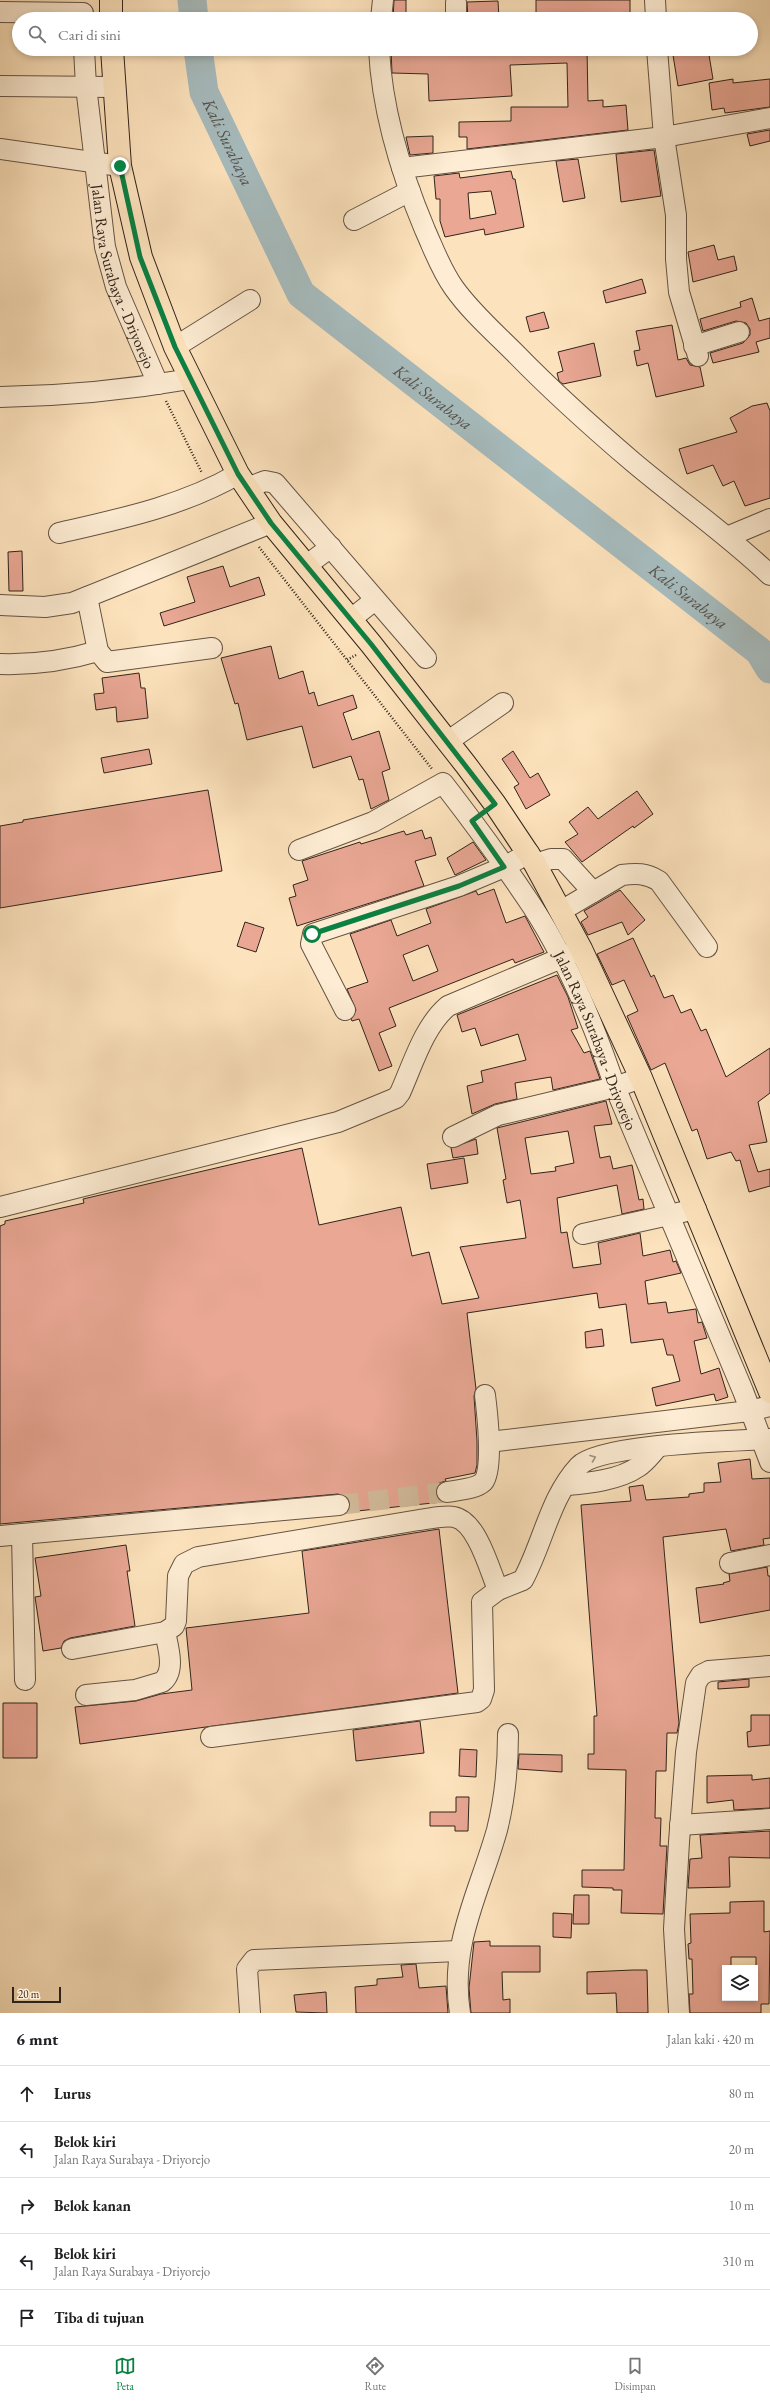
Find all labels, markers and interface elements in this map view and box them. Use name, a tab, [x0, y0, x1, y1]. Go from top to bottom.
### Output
search box	[12, 12, 758, 56]
icon: search	[26, 23, 48, 45]
text: Cari di sini	[58, 25, 121, 44]
water label: Kali Surabaya	[197, 94, 258, 189]
route end	[111, 157, 129, 175]
street label: Jalan Raya Surabaya - Driyorejo	[87, 181, 160, 372]
water label: Kali Surabaya	[388, 359, 477, 435]
water label: Kali Surabaya	[644, 558, 733, 634]
route start	[303, 925, 321, 943]
street label: Jalan Raya Surabaya - Driyorejo	[548, 945, 642, 1133]
one-way arrow	[589, 1454, 596, 1462]
map controls	[722, 1965, 758, 2001]
button: layers	[722, 1965, 758, 2001]
scale bar	[12, 1985, 61, 2004]
text: 20 m	[18, 1987, 39, 2001]
text: 6 mnt	[16, 2028, 58, 2050]
text: Jalan kaki · 420 m	[667, 2031, 754, 2048]
icon: ahead	[16, 2083, 38, 2105]
text: Lurus	[54, 2084, 91, 2103]
text: 80 m	[729, 2085, 754, 2102]
text: Belok kiri	[54, 2132, 116, 2151]
icon: left	[16, 2139, 38, 2161]
text: 20 m	[729, 2141, 754, 2158]
text: Jalan Raya Surabaya - Driyorejo	[54, 2151, 210, 2168]
icon: right	[16, 2195, 38, 2217]
text: Belok kanan	[54, 2196, 131, 2215]
text: 10 m	[729, 2197, 754, 2214]
text: Belok kiri	[54, 2244, 116, 2263]
icon: left	[16, 2251, 38, 2273]
text: 310 m	[723, 2253, 754, 2270]
text: Jalan Raya Surabaya - Driyorejo	[54, 2263, 210, 2280]
icon: arrive	[16, 2307, 38, 2329]
text: Tiba di tujuan	[54, 2308, 144, 2327]
tab: Peta	[114, 2355, 136, 2393]
tab: Rute	[364, 2355, 386, 2393]
tab: Disimpan	[614, 2355, 656, 2393]

